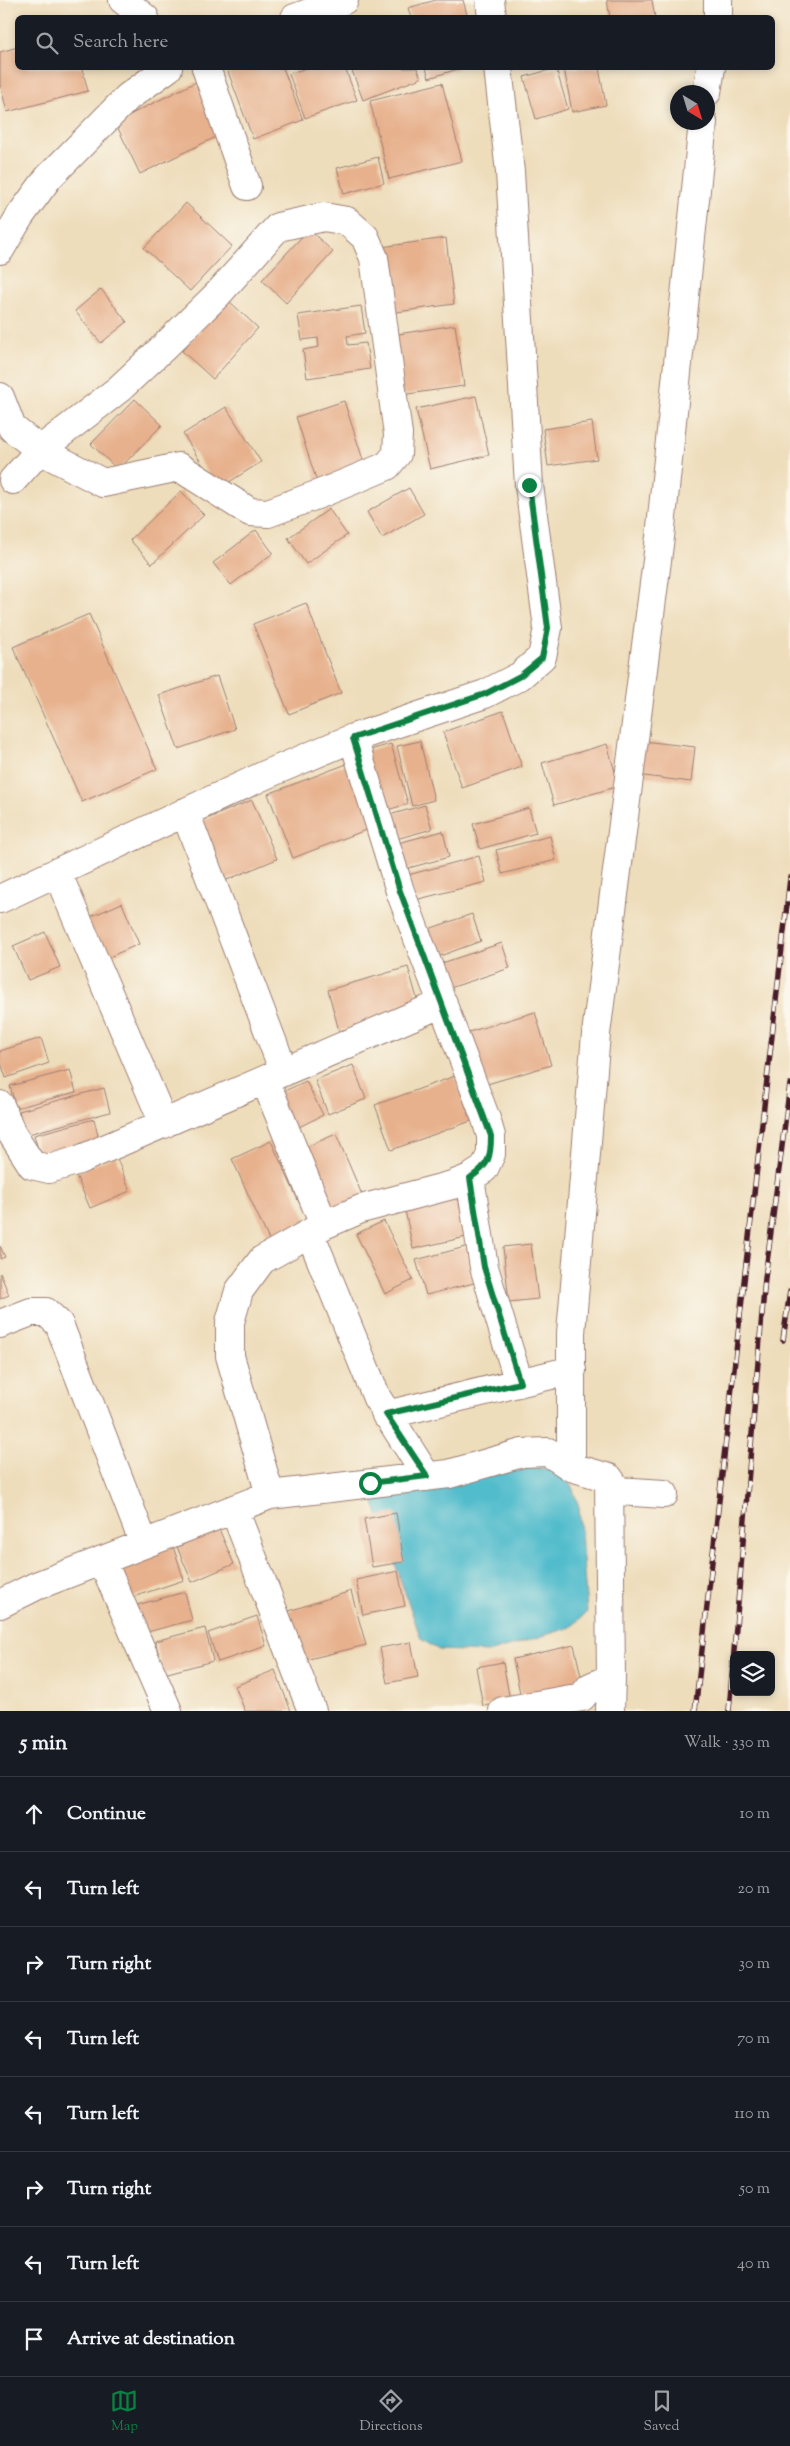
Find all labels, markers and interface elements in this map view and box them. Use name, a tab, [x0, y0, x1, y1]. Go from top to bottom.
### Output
search box	[15, 15, 775, 70]
icon: search	[33, 29, 61, 57]
text: Search here	[73, 29, 168, 56]
north arrow	[670, 85, 715, 130]
route end	[518, 474, 541, 497]
route start	[359, 1472, 382, 1495]
map controls	[730, 1651, 775, 1696]
button: layers	[730, 1651, 775, 1696]
text: 5 min	[20, 1729, 67, 1759]
text: Walk · 330 m	[684, 1732, 770, 1755]
icon: ahead	[20, 1800, 48, 1828]
text: Continue	[67, 1801, 146, 1828]
text: 10 m	[740, 1803, 770, 1826]
icon: left	[20, 1875, 48, 1903]
text: Turn left	[67, 1876, 139, 1903]
text: 20 m	[737, 1878, 770, 1901]
icon: right	[20, 1950, 48, 1978]
text: Turn right	[67, 1951, 151, 1978]
text: 30 m	[739, 1953, 770, 1976]
icon: left	[20, 2025, 48, 2053]
text: Turn left	[67, 2026, 139, 2053]
text: 70 m	[737, 2028, 770, 2051]
icon: left	[20, 2100, 48, 2128]
text: Turn left	[67, 2101, 139, 2128]
text: 110 m	[734, 2103, 770, 2126]
icon: right	[20, 2175, 48, 2203]
text: Turn right	[67, 2176, 151, 2203]
text: 50 m	[739, 2178, 770, 2201]
icon: left	[20, 2250, 48, 2278]
text: Turn left	[67, 2251, 139, 2278]
text: 40 m	[737, 2253, 770, 2276]
icon: arrive	[20, 2325, 48, 2353]
text: Arrive at destination	[67, 2326, 235, 2353]
tab: Map	[110, 2387, 138, 2437]
tab: Directions	[359, 2387, 423, 2437]
tab: Saved	[644, 2387, 679, 2437]

